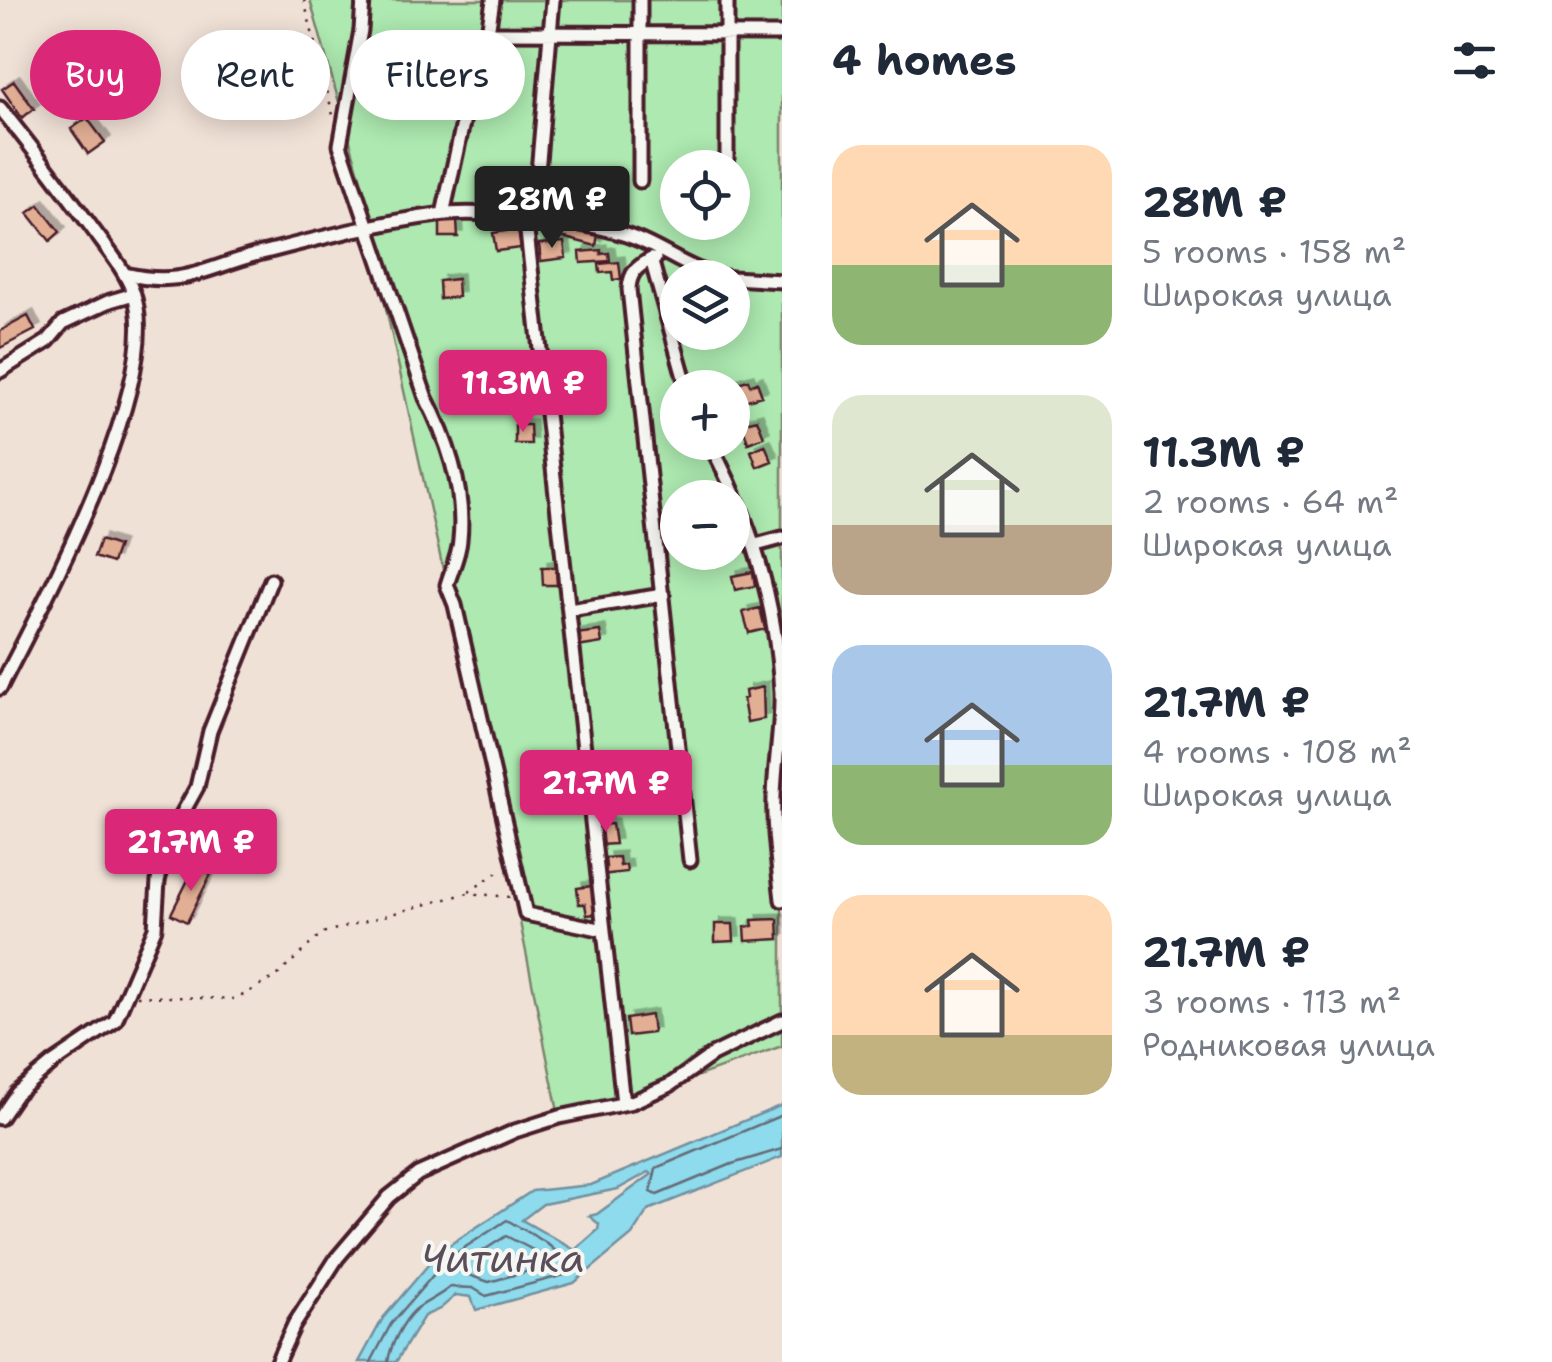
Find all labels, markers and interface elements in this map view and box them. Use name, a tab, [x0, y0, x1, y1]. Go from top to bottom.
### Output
chip: Buy	[30, 30, 161, 120]
chip: Rent	[181, 30, 330, 120]
chip: Filters	[350, 30, 525, 120]
text: 4 homes	[832, 32, 1017, 88]
icon: filters	[1447, 33, 1502, 88]
map controls	[660, 150, 750, 570]
button: locate	[660, 150, 750, 240]
pin: 28M ₽	[482, 166, 622, 251]
text: 28M ₽	[1142, 174, 1287, 230]
text: 28M ₽	[497, 177, 607, 220]
icon: home	[912, 185, 1032, 305]
text: 5 rooms · 158 m²	[1142, 230, 1406, 273]
button: layers	[660, 260, 750, 350]
text: Широкая улица	[1142, 273, 1392, 316]
pin: 11.3M ₽	[431, 350, 615, 435]
text: 11.3M ₽	[461, 361, 585, 404]
button: +	[660, 370, 750, 460]
text: 11.3M ₽	[1142, 424, 1305, 480]
icon: home	[912, 435, 1032, 555]
button: −	[660, 480, 750, 570]
text: 2 rooms · 64 m²	[1142, 480, 1398, 523]
text: Широкая улица	[1142, 523, 1392, 566]
text: 21.7M ₽	[1142, 674, 1310, 730]
icon: home	[912, 685, 1032, 805]
text: 4 rooms · 108 m²	[1142, 730, 1412, 773]
pin: 21.7M ₽	[514, 750, 698, 835]
text: 21.7M ₽	[542, 761, 670, 804]
text: Широкая улица	[1142, 773, 1392, 816]
pin: 21.7M ₽	[99, 809, 283, 894]
text: 21.7M ₽	[127, 820, 255, 863]
text: 21.7M ₽	[1142, 924, 1310, 980]
icon: home	[912, 935, 1032, 1055]
text: 3 rooms · 113 m²	[1142, 980, 1401, 1023]
text: Родниковая улица	[1142, 1023, 1435, 1066]
water label: Читинка	[421, 1231, 585, 1285]

